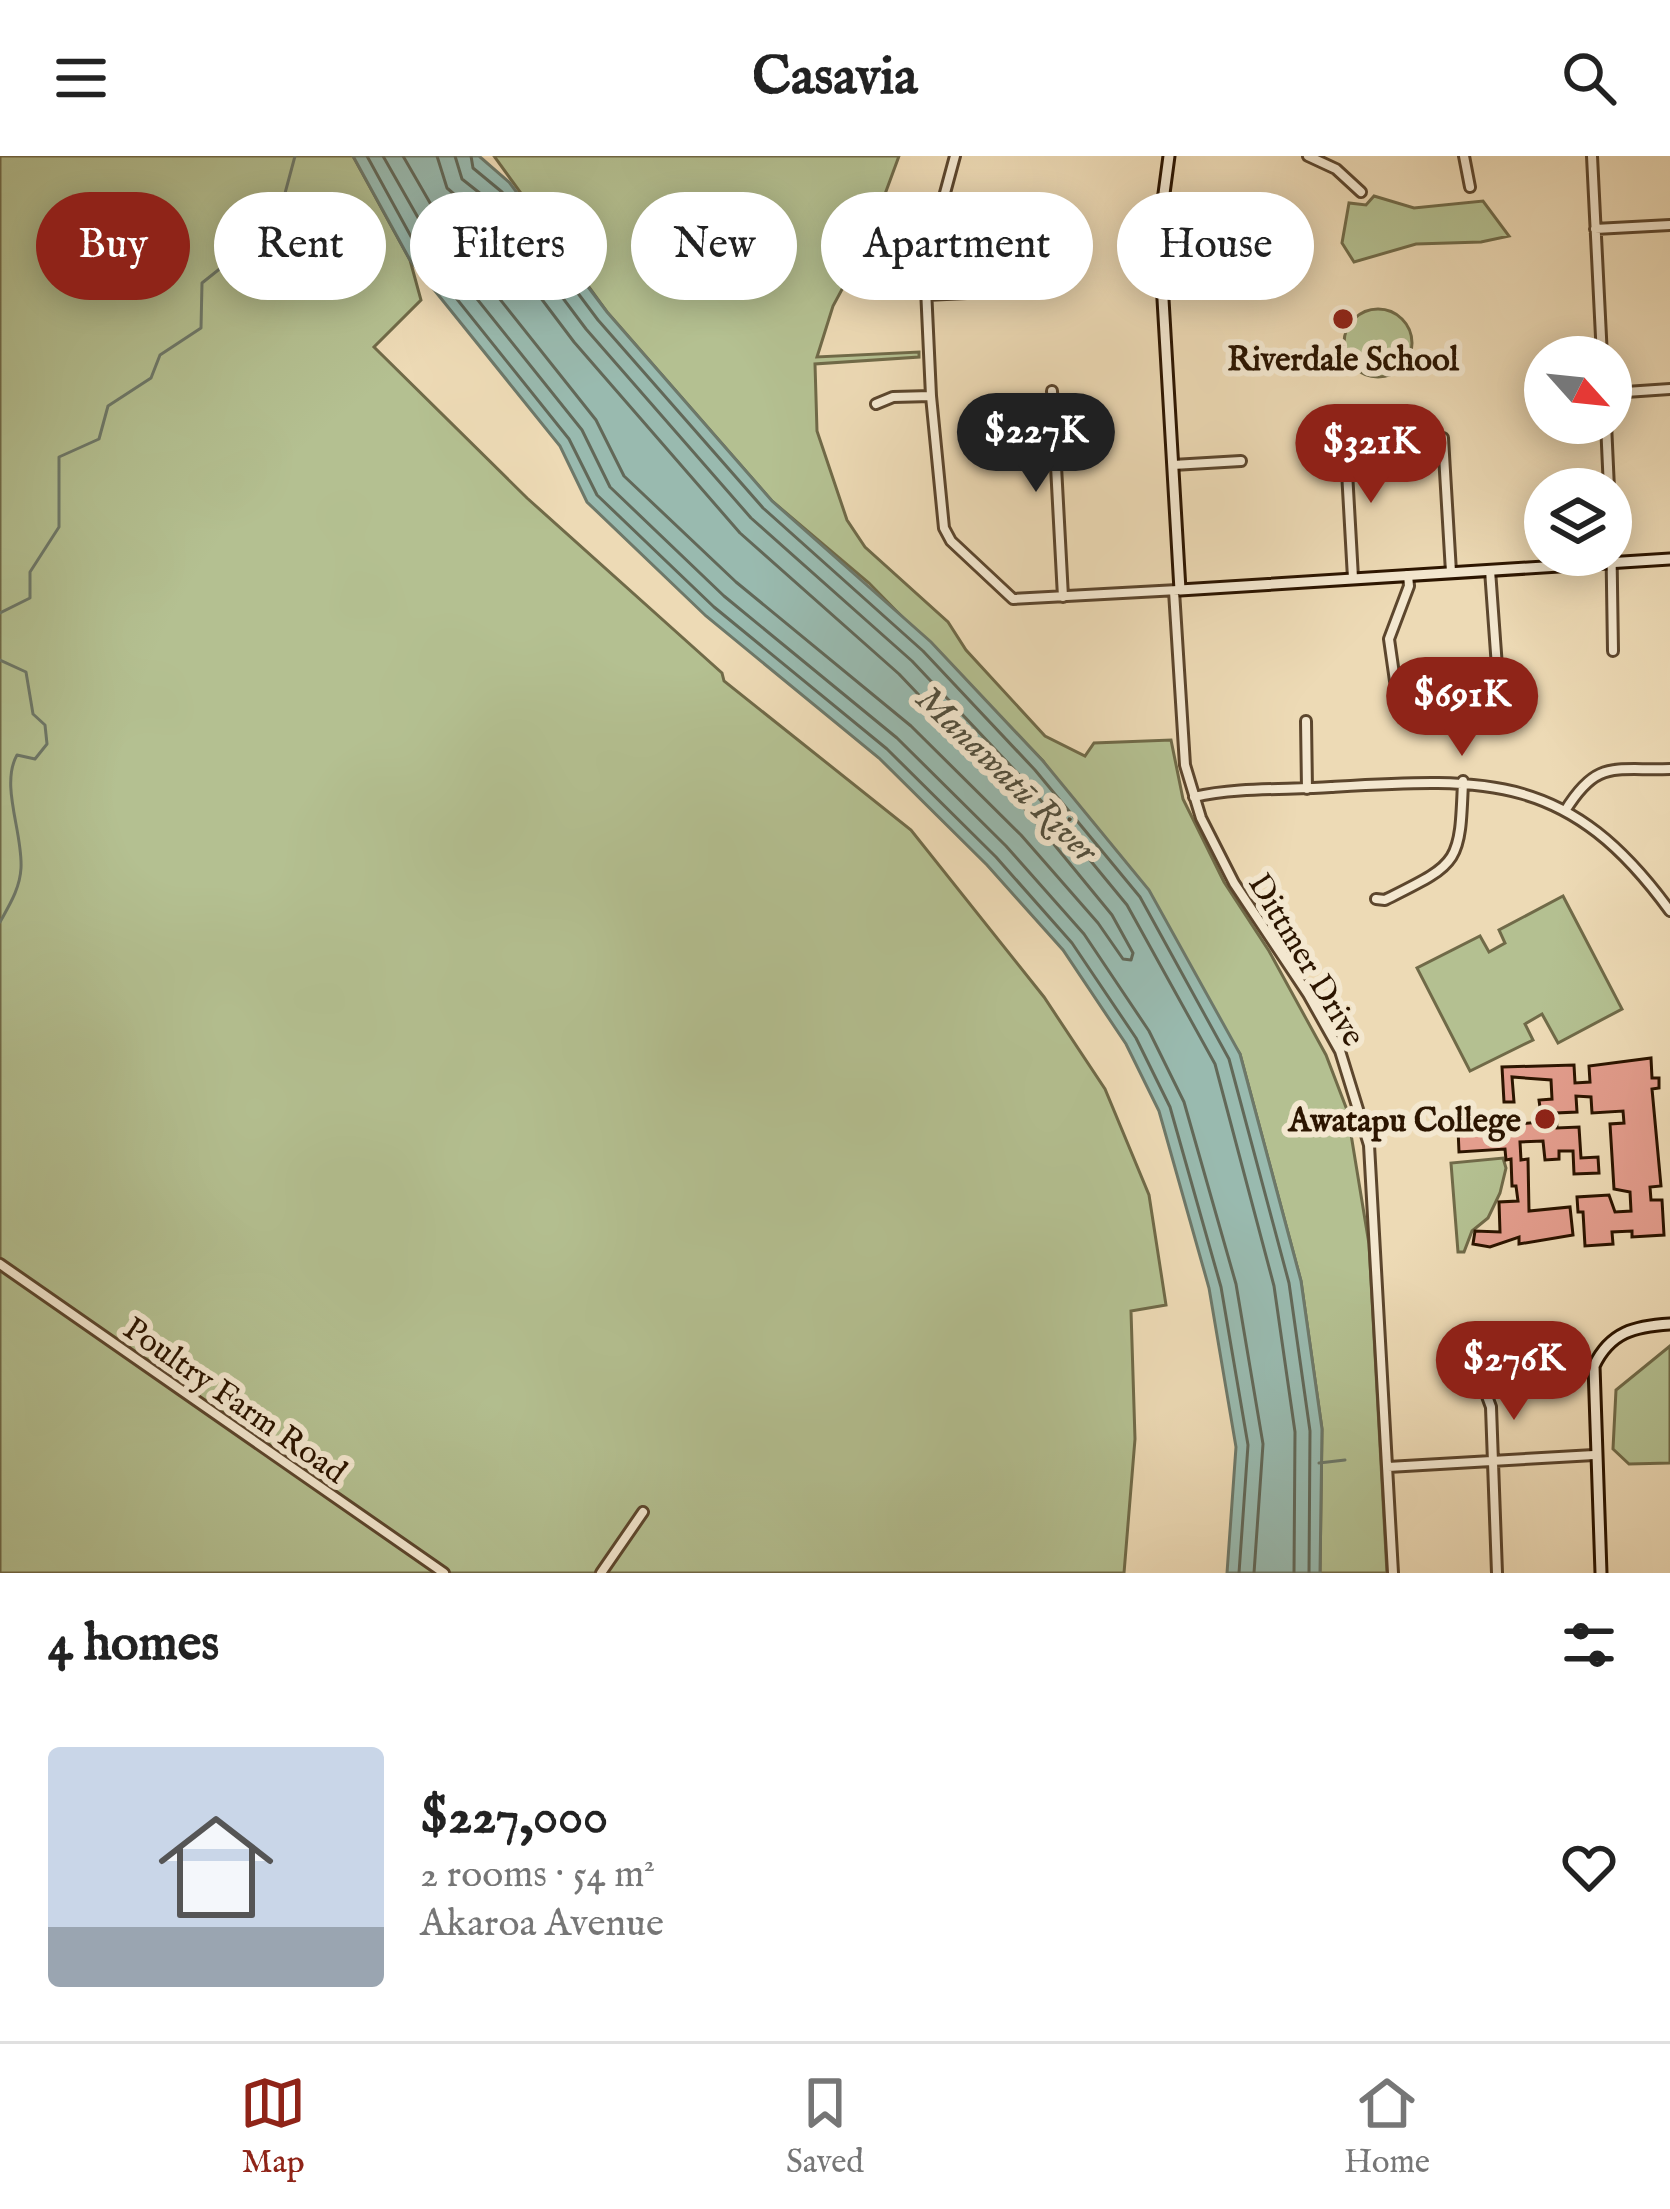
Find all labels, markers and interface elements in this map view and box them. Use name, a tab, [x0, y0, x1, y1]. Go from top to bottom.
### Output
text: Casavia	[752, 44, 918, 113]
icon: menu	[48, 45, 114, 111]
icon: search	[1556, 45, 1622, 111]
chip: Buy	[36, 192, 190, 300]
chip: Rent	[214, 192, 386, 300]
chip: Filters	[410, 192, 607, 300]
chip: New	[631, 192, 797, 300]
chip: Apartment	[821, 192, 1093, 300]
chip: House	[1117, 192, 1314, 300]
marker: Riverdale School	[1330, 306, 1356, 332]
north arrow	[1524, 336, 1632, 444]
map controls	[1524, 336, 1632, 576]
place label: Riverdale School	[1227, 340, 1460, 382]
pin: $227K	[952, 393, 1120, 495]
pin: $321K	[1287, 404, 1455, 506]
text: $227K	[984, 407, 1088, 456]
text: $321K	[1322, 418, 1420, 467]
button: layers	[1524, 468, 1632, 576]
pin: $691K	[1378, 657, 1546, 759]
text: $691K	[1413, 671, 1511, 720]
water label: Manawatū River	[905, 677, 1108, 875]
street label: Dittmer Drive	[1237, 866, 1374, 1055]
place label: Awatapu College	[1287, 1101, 1521, 1143]
marker: Awatapu College	[1532, 1106, 1558, 1132]
street label: Poultry Farm Road	[114, 1309, 354, 1494]
pin: $276K	[1430, 1321, 1598, 1423]
text: $276K	[1463, 1335, 1565, 1384]
icon: filters	[1556, 1612, 1622, 1678]
text: 4 homes	[48, 1613, 219, 1678]
text: $227,000	[420, 1786, 608, 1851]
icon: home	[144, 1795, 288, 1939]
icon: heart	[1556, 1834, 1622, 1900]
text: 2 rooms · 54 m²	[420, 1851, 655, 1900]
text: Akaroa Avenue	[420, 1900, 664, 1949]
tab: Map	[240, 2070, 306, 2184]
tab: Saved	[786, 2070, 864, 2184]
tab: Home	[1344, 2070, 1430, 2184]

